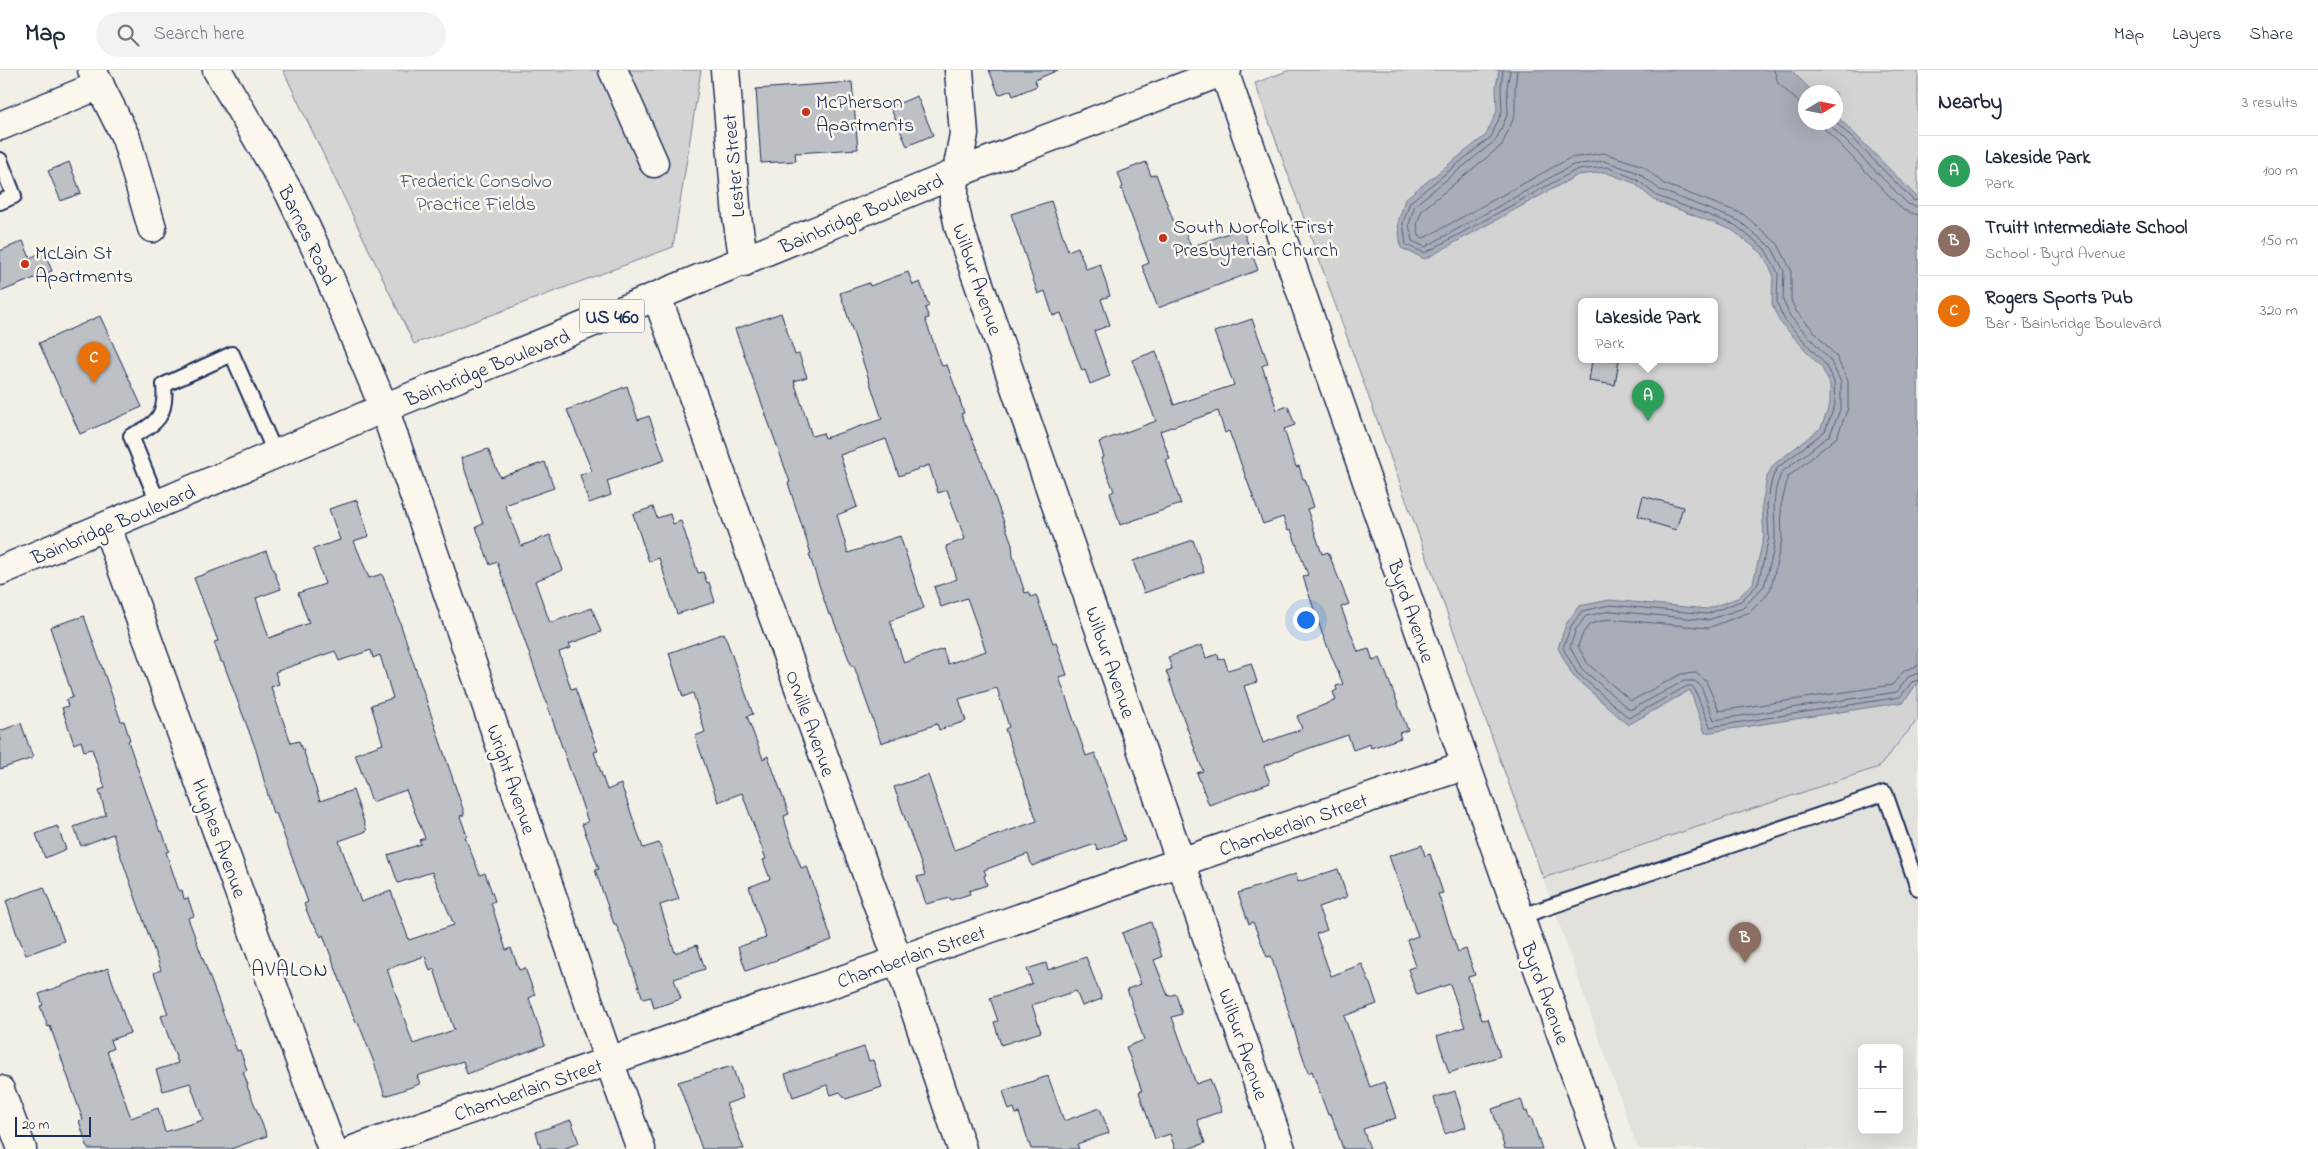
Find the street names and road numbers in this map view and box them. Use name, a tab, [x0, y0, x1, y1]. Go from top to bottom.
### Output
street label: Lester Street	[716, 113, 754, 219]
street label: Bainbridge Boulevard	[774, 168, 949, 264]
street label: Barnes Road	[269, 180, 342, 291]
street label: Wilbur Avenue	[943, 220, 1008, 340]
road number: US 460	[580, 300, 644, 332]
street label: Bainbridge Boulevard	[400, 323, 575, 417]
street label: Bainbridge Boulevard	[26, 479, 201, 575]
street label: Byrd Avenue	[1378, 556, 1441, 667]
street label: Wilbur Avenue	[1076, 603, 1141, 723]
street label: Orville Avenue	[776, 667, 841, 781]
street label: Wright Avenue	[476, 721, 542, 839]
street label: Hughes Avenue	[182, 775, 253, 903]
street label: Chamberlain Street	[1216, 787, 1372, 865]
street label: Chamberlain Street	[834, 919, 990, 997]
street label: Byrd Avenue	[1511, 938, 1576, 1049]
street label: Wilbur Avenue	[1209, 985, 1274, 1105]
street label: Chamberlain Street	[451, 1052, 607, 1130]

